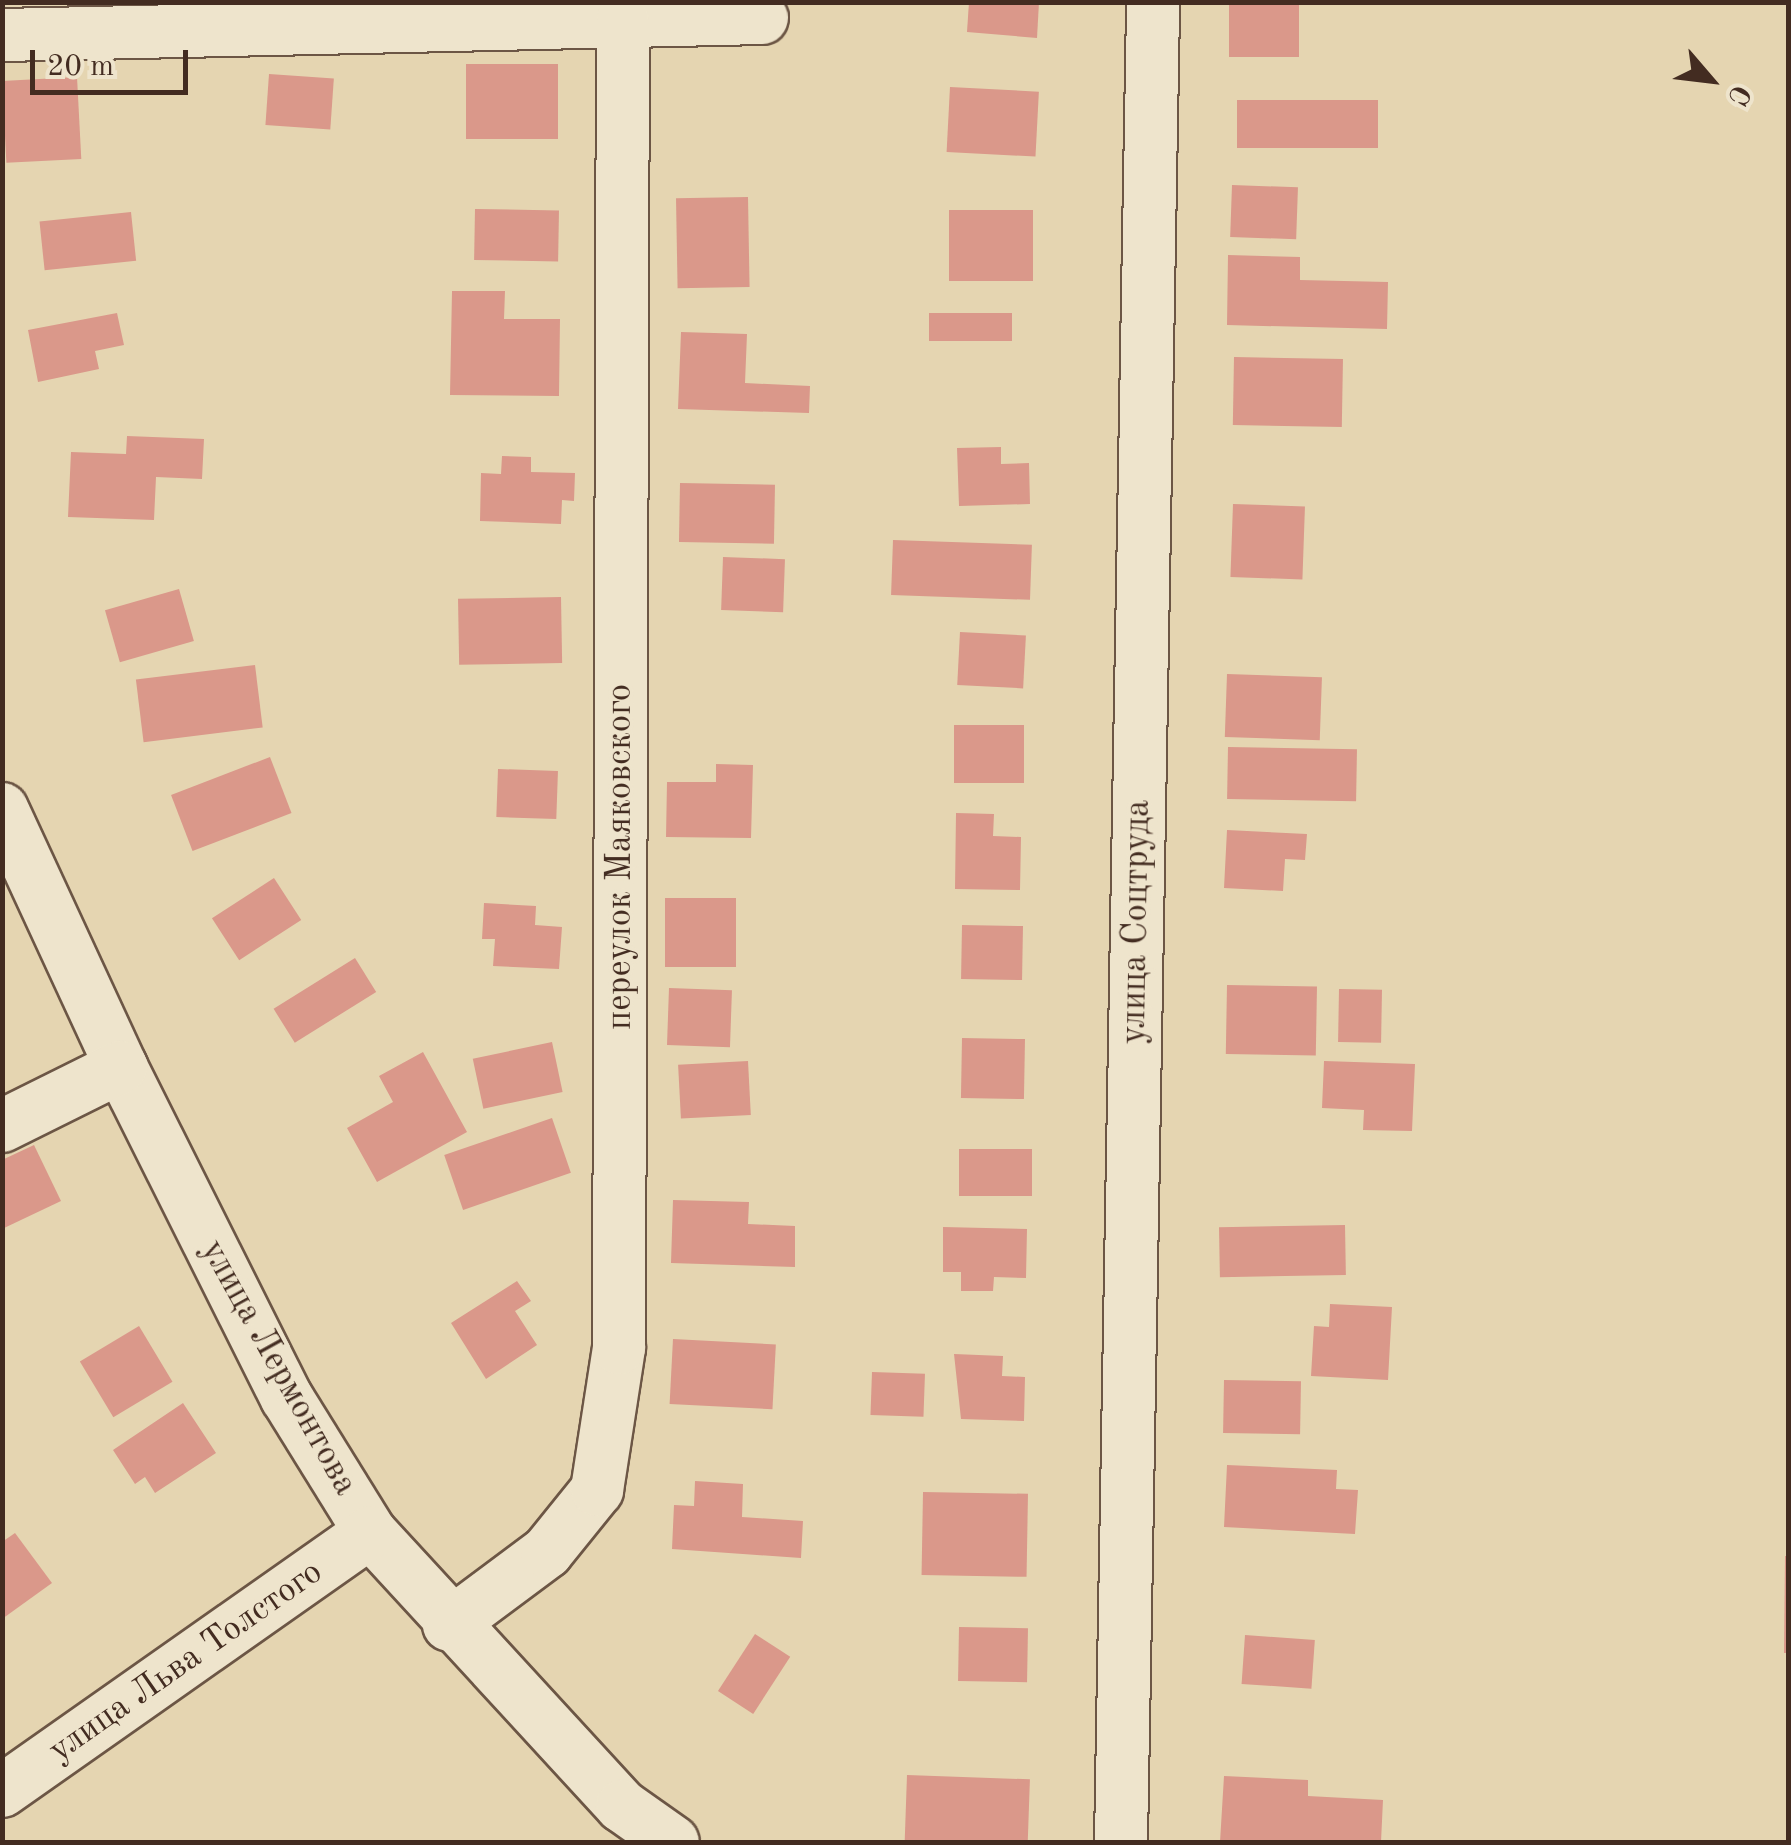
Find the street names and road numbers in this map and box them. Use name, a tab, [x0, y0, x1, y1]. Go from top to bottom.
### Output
street label: переулок Маяковского	[600, 684, 642, 1030]
street label: улица Соцтруда	[1114, 799, 1160, 1045]
street label: улица Лермонтова	[190, 1233, 366, 1503]
street label: улица Льва Толстого	[41, 1552, 331, 1772]

